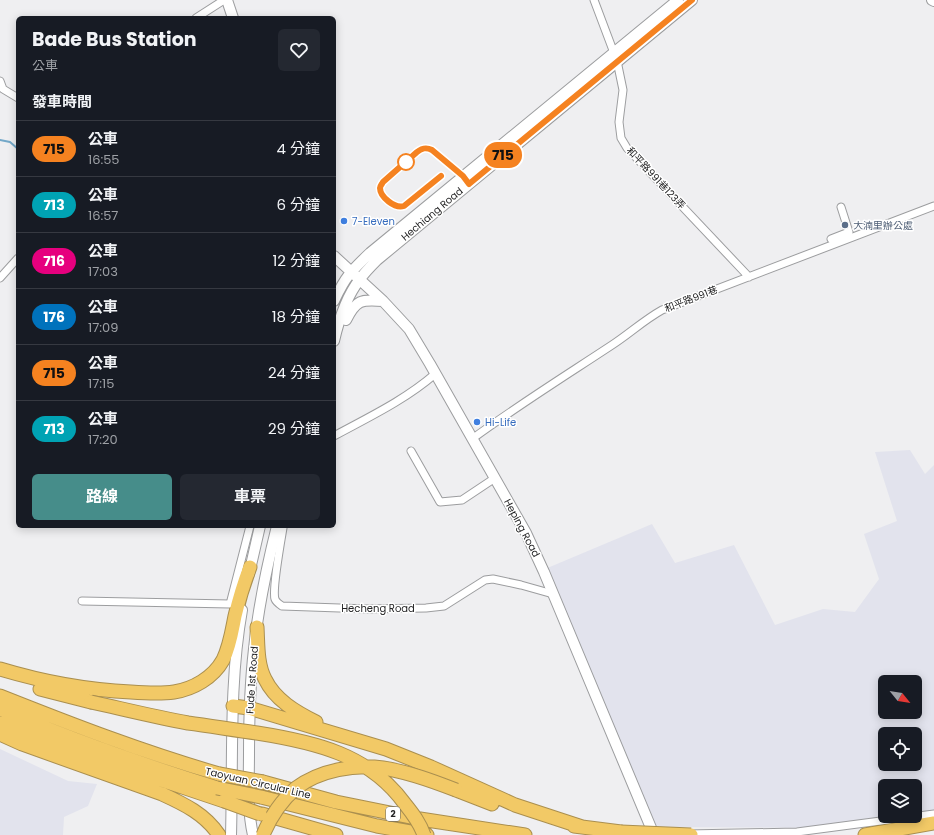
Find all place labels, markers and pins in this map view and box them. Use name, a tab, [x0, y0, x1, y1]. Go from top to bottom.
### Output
unlabelled marker	[397, 153, 415, 171]
place label: 7-Eleven	[352, 214, 395, 229]
marker: 7-Eleven	[339, 216, 349, 226]
place label: 大湳里辦公處	[853, 218, 913, 233]
marker: 大湳里辦公處	[840, 220, 850, 230]
place label: Hi-Life	[485, 415, 516, 430]
marker: Hi-Life	[472, 417, 482, 427]

